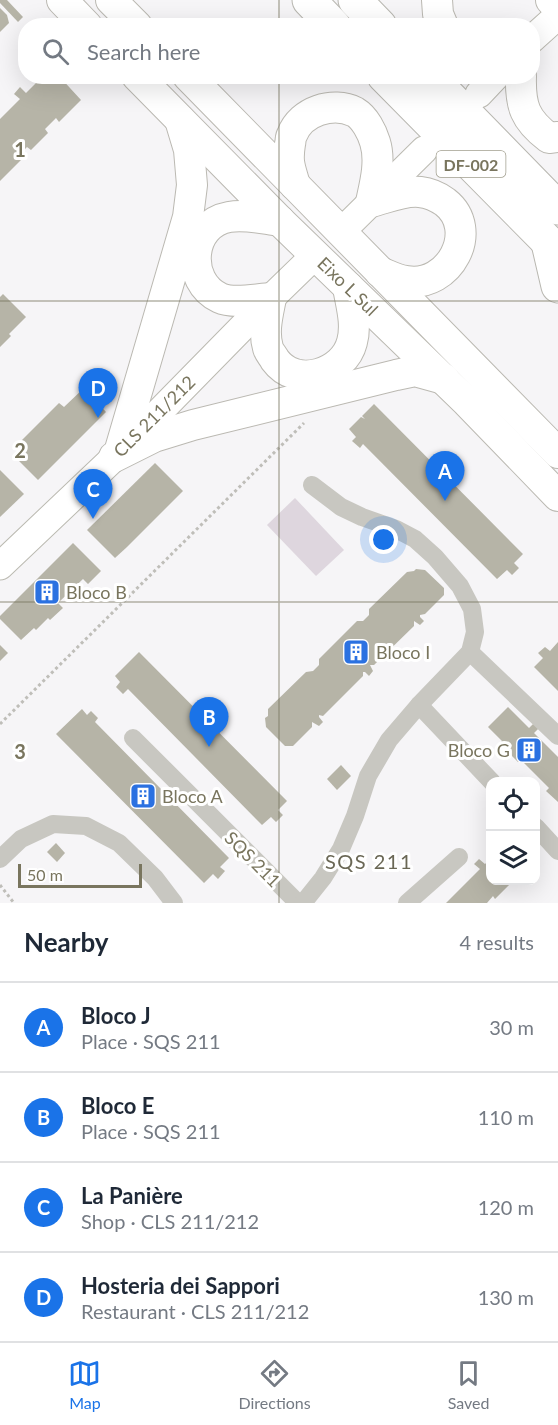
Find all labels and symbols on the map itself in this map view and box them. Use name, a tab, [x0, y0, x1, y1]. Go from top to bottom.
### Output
text: 1	[14, 137, 26, 161]
road number: DF-002	[436, 151, 506, 177]
street label: Eixo L Sul	[313, 252, 383, 320]
pin: D	[78, 368, 118, 418]
street label: CLS 211/212	[109, 371, 199, 461]
text: 2	[14, 438, 26, 462]
pin: A	[426, 452, 464, 501]
pin: C	[74, 470, 112, 519]
your location	[369, 525, 398, 554]
building icon: Bloco B	[32, 577, 62, 607]
place label: Bloco B	[66, 581, 127, 603]
building icon: Bloco I	[341, 637, 371, 667]
place label: Bloco I	[376, 641, 430, 663]
pin: B	[190, 698, 228, 747]
building icon: Bloco G	[514, 735, 544, 765]
text: 3	[14, 739, 26, 763]
place label: Bloco G	[448, 739, 510, 761]
building icon: Bloco A	[128, 781, 158, 811]
place label: Bloco A	[162, 785, 224, 807]
street label: SQS 211	[221, 827, 285, 891]
district label: SQS 211	[325, 849, 413, 873]
scale bar	[18, 861, 142, 888]

